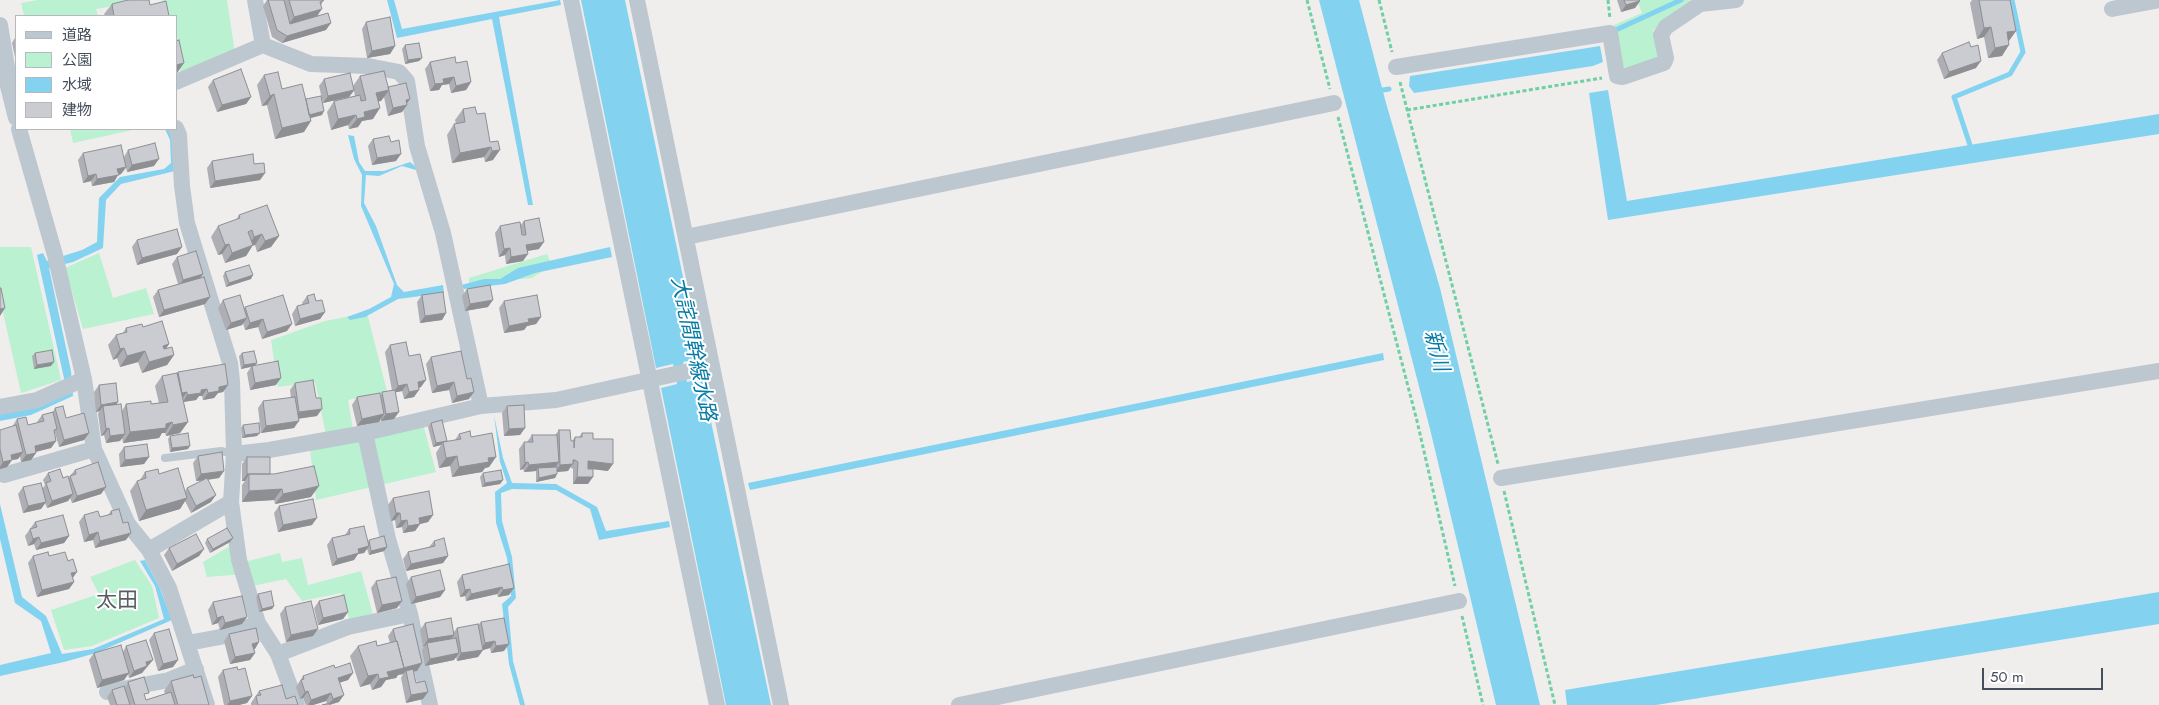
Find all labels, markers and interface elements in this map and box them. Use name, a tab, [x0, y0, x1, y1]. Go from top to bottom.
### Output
legend	[15, 15, 178, 130]
text: 道路	[62, 24, 92, 46]
text: 公園	[62, 49, 92, 71]
text: 水域	[62, 74, 92, 96]
text: 建物	[62, 99, 92, 121]
water label: 大詫間幹線水路	[664, 274, 720, 424]
water label: 新川	[1417, 327, 1453, 375]
district label: 太田	[96, 589, 138, 615]
scale bar	[1984, 658, 2105, 690]
text: 50 m	[1990, 666, 2024, 688]

